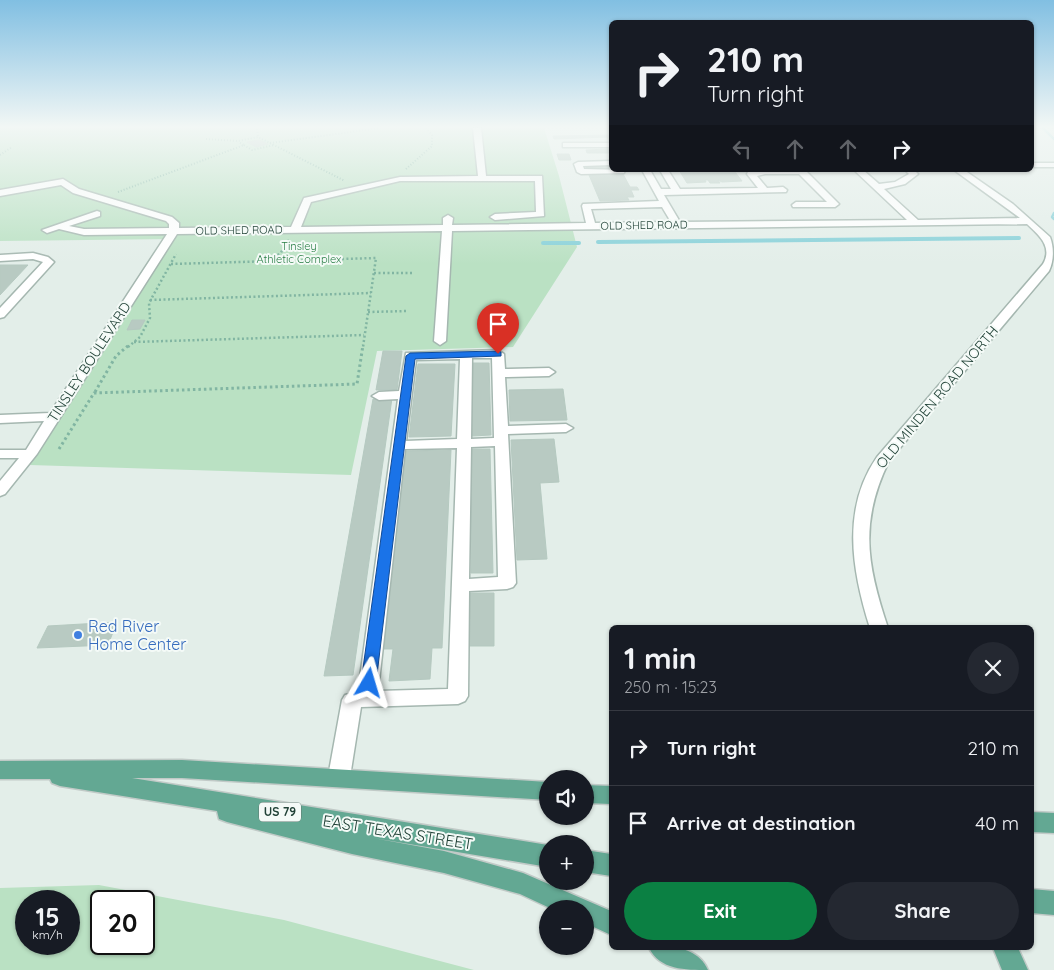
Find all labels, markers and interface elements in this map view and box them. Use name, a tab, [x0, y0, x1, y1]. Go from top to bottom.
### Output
text: 210 m	[707, 37, 804, 81]
icon: right	[624, 40, 689, 105]
text: Turn right	[707, 80, 804, 108]
icon: left	[728, 135, 756, 163]
icon: ahead	[781, 135, 809, 163]
icon: ahead	[834, 135, 862, 163]
icon: right	[887, 135, 915, 163]
street label: OLD SHED ROAD	[600, 217, 688, 233]
street label: OLD SHED ROAD	[195, 222, 283, 238]
park label: Tinsley Athletic Complex	[257, 239, 341, 266]
street label: TINSLEY BOULEVARD	[43, 299, 135, 425]
pin	[477, 303, 519, 354]
icon: arrive	[484, 310, 512, 338]
street label: OLD MINDEN ROAD NORTH	[872, 322, 1002, 472]
place label: Red River Home Center	[88, 616, 186, 654]
marker: Red River Home Center	[72, 629, 84, 641]
text: 1 min	[624, 639, 697, 677]
button: close	[967, 642, 1019, 694]
position arrow	[342, 656, 394, 708]
text: 250 m · 15:23	[624, 677, 717, 697]
icon: right	[624, 734, 652, 762]
text: Turn right	[667, 736, 756, 760]
text: 210 m	[968, 736, 1019, 760]
map controls	[539, 770, 594, 955]
button: sound	[539, 770, 594, 825]
road number: US 79	[259, 802, 301, 822]
icon: arrive	[624, 809, 652, 837]
street label: EAST TEXAS STREET	[321, 810, 475, 854]
text: Arrive at destination	[667, 811, 856, 835]
text: 40 m	[975, 811, 1019, 835]
button: +	[539, 835, 594, 890]
button: Exit	[624, 882, 817, 940]
button: Share	[827, 882, 1019, 940]
speed limit sign: 20	[90, 890, 155, 955]
button: −	[539, 900, 594, 955]
text: 15	[35, 901, 60, 932]
text: km/h	[32, 927, 63, 942]

